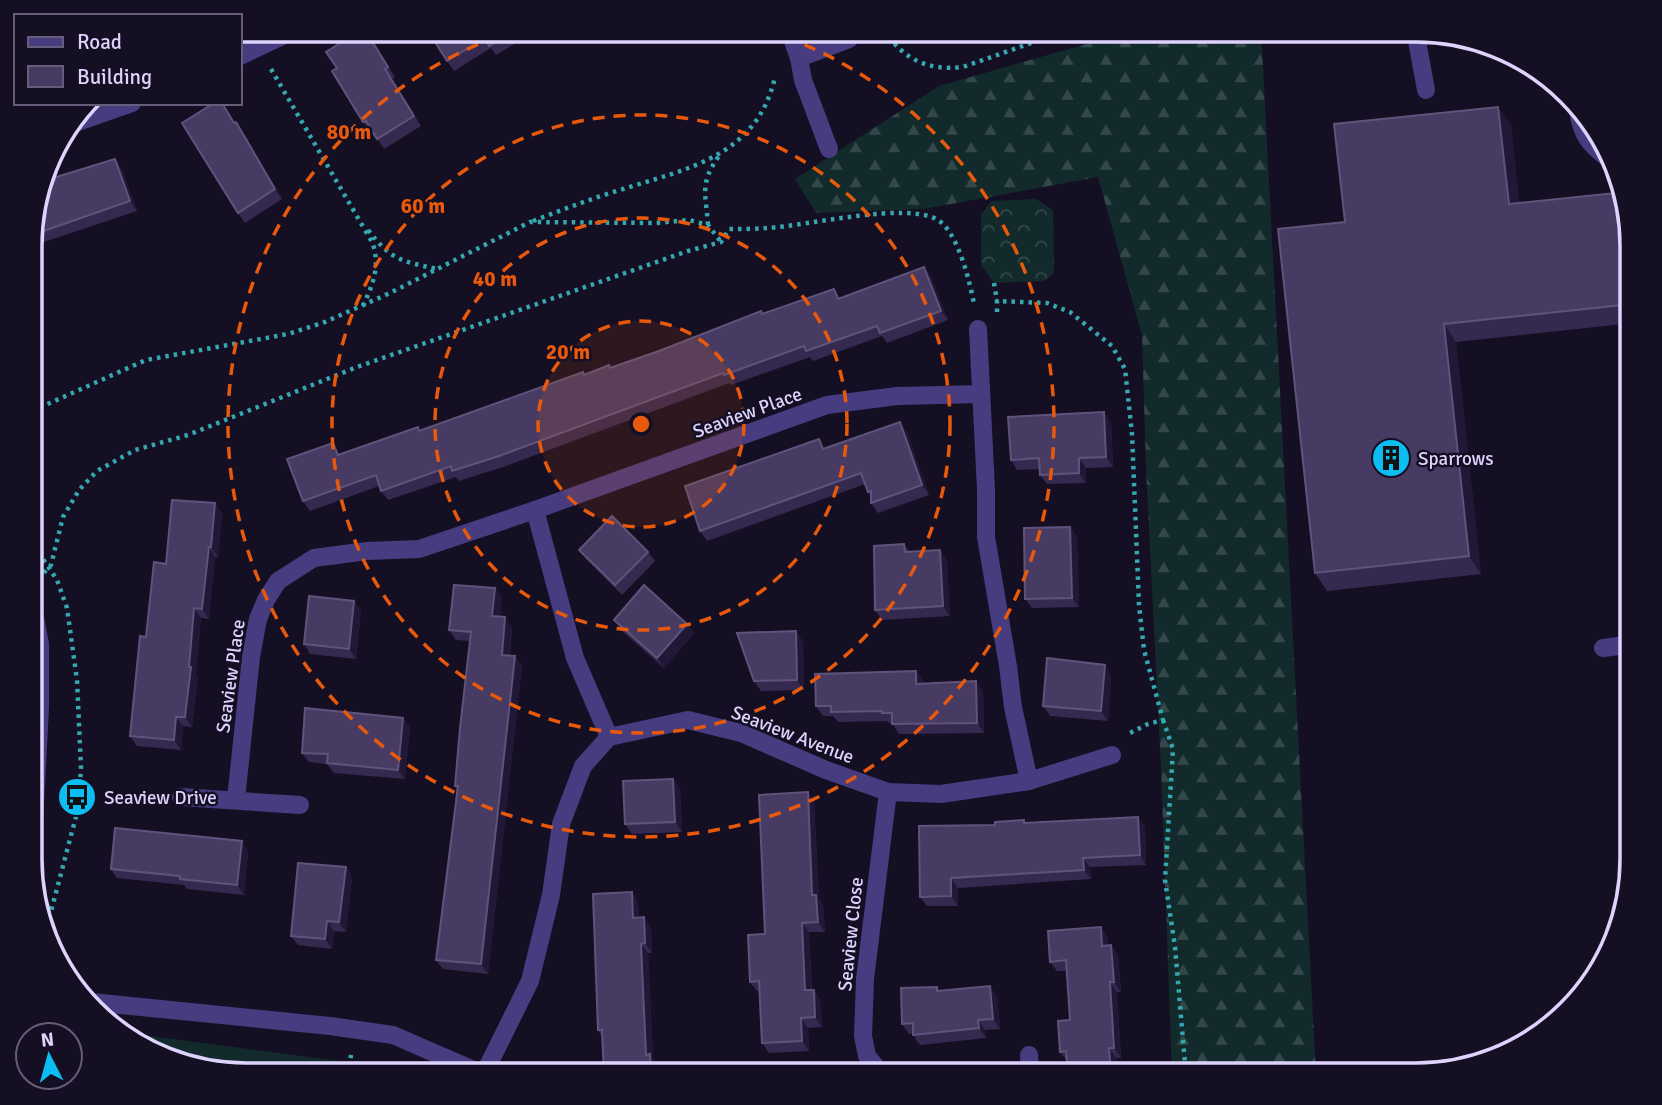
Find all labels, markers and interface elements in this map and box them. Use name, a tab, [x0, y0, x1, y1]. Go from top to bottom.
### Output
legend	[14, 14, 242, 105]
text: Road	[77, 29, 122, 55]
text: Building	[77, 64, 152, 90]
text: 80 m	[327, 119, 371, 145]
text: 60 m	[401, 193, 445, 219]
text: 40 m	[473, 266, 517, 292]
text: 20 m	[546, 339, 590, 365]
street label: Seaview Place	[689, 382, 805, 444]
centre of rings	[629, 412, 653, 436]
building icon: Sparrows	[1370, 437, 1412, 479]
place label: Sparrows	[1418, 447, 1494, 471]
street label: Seaview Place	[211, 618, 251, 734]
street label: Seaview Avenue	[728, 701, 857, 769]
bus stop icon: Seaview Drive	[56, 776, 98, 818]
place label: Seaview Drive	[104, 786, 217, 810]
street label: Seaview Close	[833, 876, 869, 992]
north arrow	[14, 1021, 84, 1091]
text: N	[40, 1027, 55, 1053]

